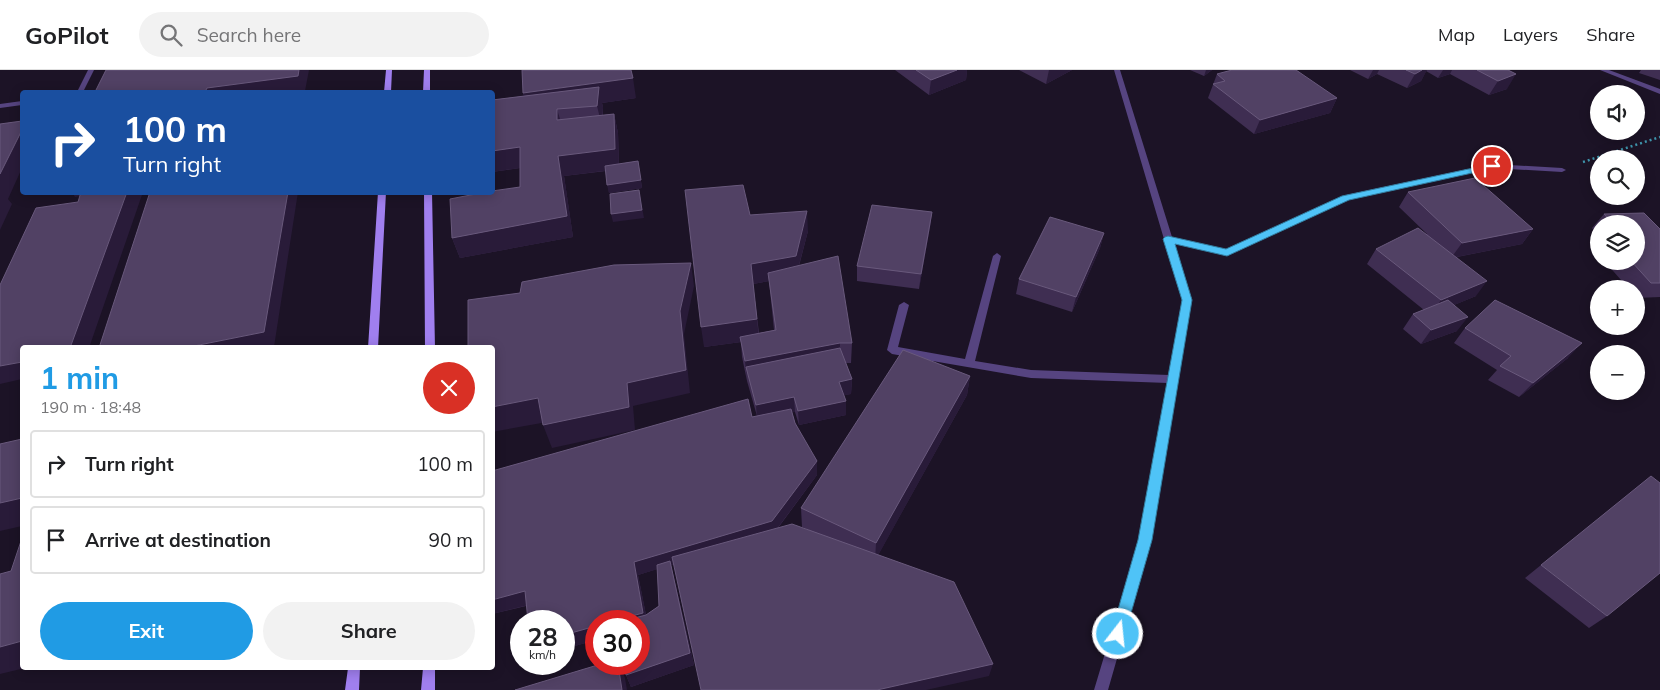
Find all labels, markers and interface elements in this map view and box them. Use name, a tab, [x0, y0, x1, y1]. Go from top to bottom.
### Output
search box	[139, 12, 489, 57]
text: GoPilot	[25, 20, 109, 50]
icon: search	[157, 21, 185, 49]
text: Search here	[197, 23, 301, 47]
text: Map	[1438, 23, 1475, 46]
text: Layers	[1503, 23, 1558, 46]
text: Share	[1586, 23, 1635, 46]
map controls	[1590, 85, 1645, 400]
button: sound	[1590, 85, 1645, 140]
text: 100 m	[123, 107, 227, 151]
icon: right	[40, 110, 105, 175]
pin	[1471, 145, 1513, 187]
text: Turn right	[123, 150, 221, 178]
button: search	[1590, 150, 1645, 205]
icon: arrive	[1478, 152, 1506, 180]
button: layers	[1590, 215, 1645, 270]
button: +	[1590, 280, 1645, 335]
button: −	[1590, 345, 1645, 400]
text: 1 min	[40, 359, 119, 397]
button: close	[423, 362, 475, 414]
text: 190 m · 18:48	[40, 397, 141, 417]
icon: right	[42, 450, 70, 478]
text: Turn right	[85, 452, 174, 476]
text: 100 m	[417, 452, 473, 476]
icon: arrive	[42, 526, 70, 554]
text: Arrive at destination	[85, 528, 271, 552]
text: 90 m	[429, 528, 473, 552]
button: Exit	[40, 602, 253, 660]
button: Share	[263, 602, 475, 660]
position arrow	[1091, 607, 1143, 659]
speed limit sign: 30	[585, 610, 650, 675]
text: 28	[527, 621, 558, 652]
text: km/h	[529, 647, 556, 662]

